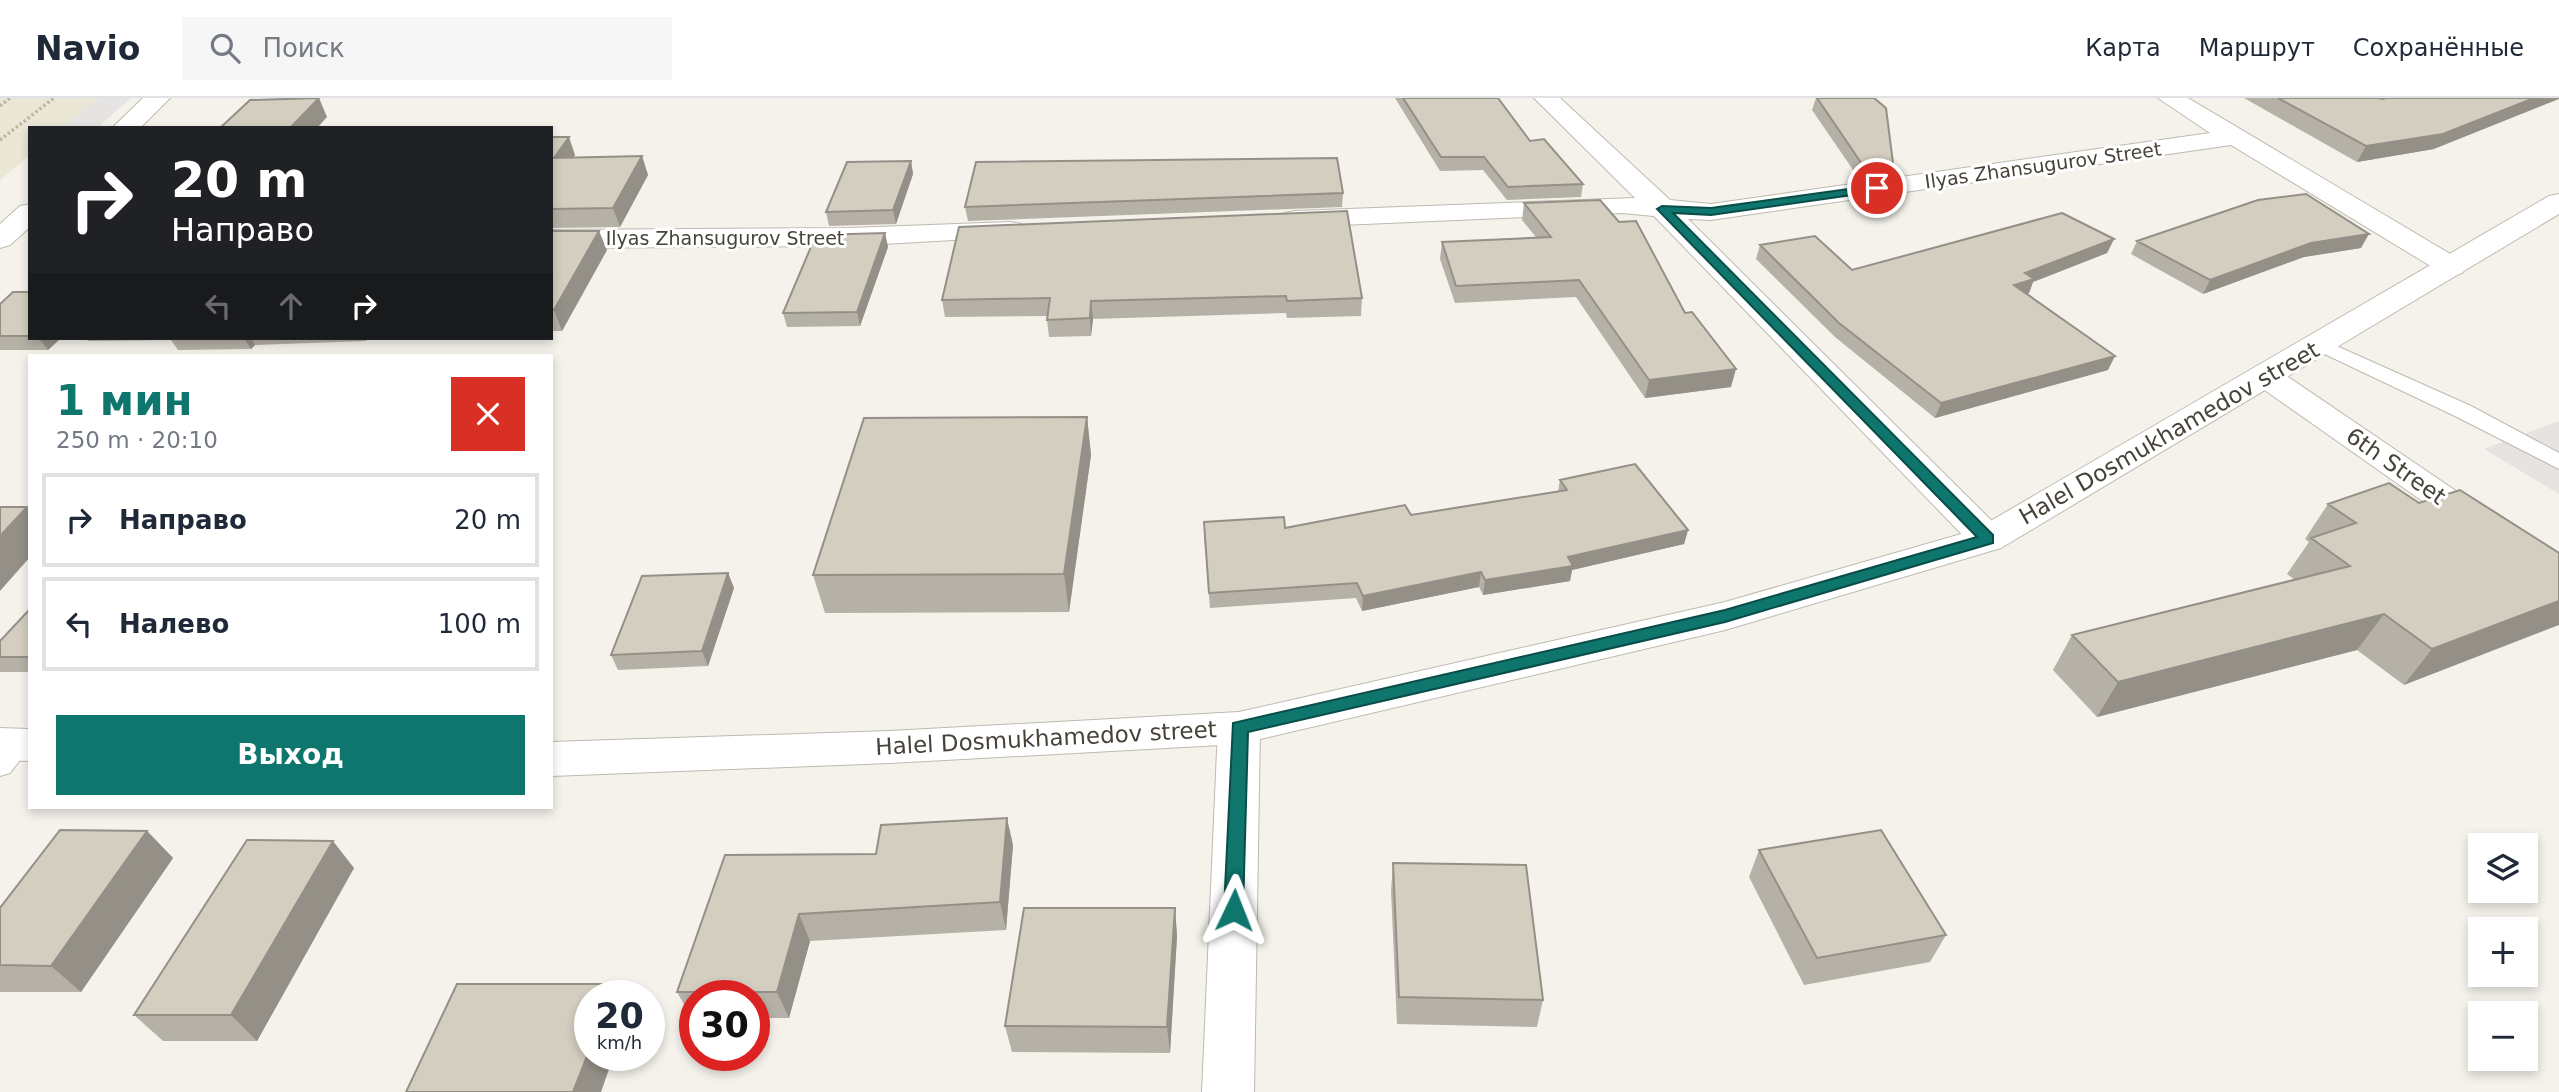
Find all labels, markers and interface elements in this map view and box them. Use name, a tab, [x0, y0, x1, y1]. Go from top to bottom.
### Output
search box	[182, 17, 672, 80]
text: Navio	[35, 29, 140, 68]
icon: search	[206, 29, 244, 67]
text: Поиск	[262, 33, 345, 63]
text: Карта	[2085, 34, 2161, 62]
text: Маршрут	[2199, 34, 2315, 62]
text: Сохранённые	[2353, 34, 2524, 62]
street label: Ilyas Zhansugurov Street	[1923, 138, 2163, 192]
text: 20 m	[171, 152, 307, 209]
icon: right	[56, 154, 147, 245]
pin	[1847, 158, 1907, 218]
icon: arrive	[1858, 169, 1896, 207]
text: Направо	[171, 211, 314, 249]
street label: Ilyas Zhansugurov Street	[606, 227, 844, 249]
icon: left	[199, 287, 237, 325]
icon: ahead	[272, 287, 310, 325]
icon: right	[345, 287, 383, 325]
street label: Halel Dosmukhamedov street	[2014, 336, 2324, 530]
text: 1 мин	[56, 376, 193, 425]
button: close	[451, 377, 525, 451]
street label: 6th Street	[2341, 422, 2451, 510]
text: 250 m · 20:10	[56, 427, 218, 453]
icon: right	[60, 501, 98, 539]
text: Направо	[119, 505, 247, 535]
text: 20 m	[454, 505, 521, 535]
icon: left	[60, 605, 98, 643]
text: Налево	[119, 609, 229, 639]
text: 100 m	[438, 609, 521, 639]
button: Выход	[56, 715, 525, 795]
street label: Halel Dosmukhamedov street	[875, 716, 1217, 760]
map controls	[2468, 833, 2538, 1071]
button: layers	[2468, 833, 2538, 903]
position arrow	[1197, 873, 1271, 947]
button: +	[2468, 917, 2538, 987]
speed limit sign: 30	[679, 980, 770, 1071]
text: 20	[595, 996, 644, 1036]
button: −	[2468, 1001, 2538, 1071]
text: km/h	[597, 1032, 642, 1053]

